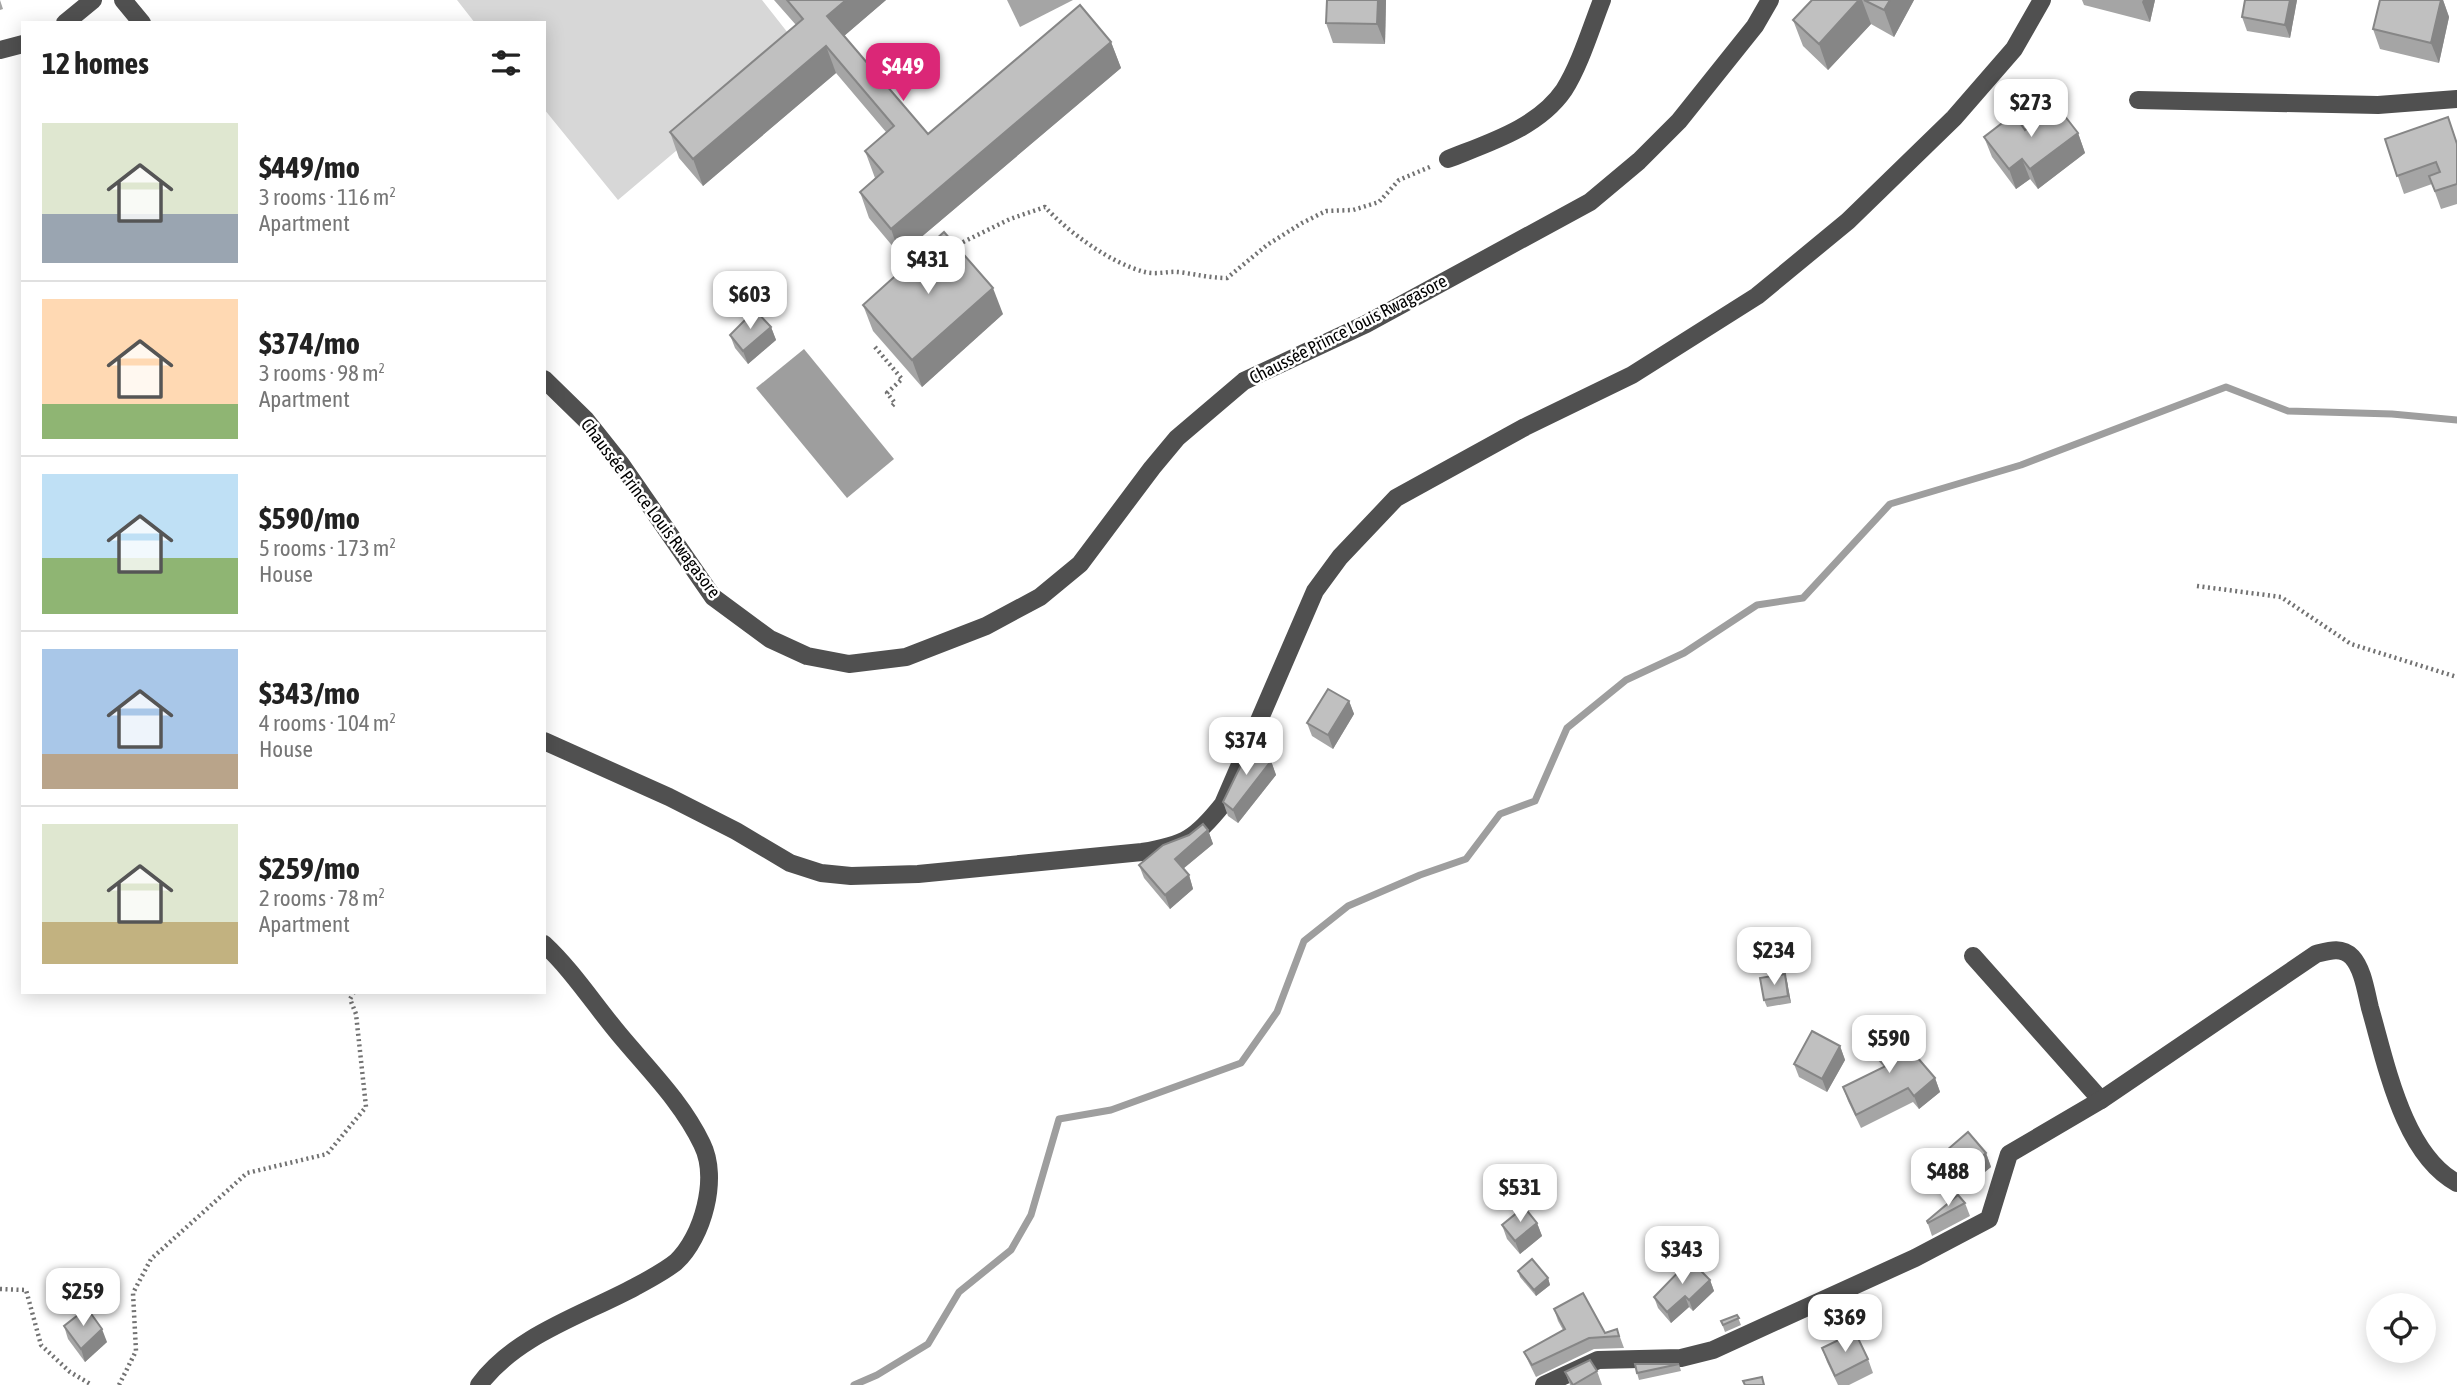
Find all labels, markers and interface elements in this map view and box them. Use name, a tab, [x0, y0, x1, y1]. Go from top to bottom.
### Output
pin: $449	[862, 43, 944, 103]
icon: filters	[487, 44, 525, 82]
text: 12 homes	[42, 46, 149, 80]
text: $449	[882, 53, 924, 79]
pin: $273	[1990, 80, 2072, 139]
text: $273	[2010, 89, 2052, 115]
text: $449/mo	[259, 150, 360, 184]
icon: home	[98, 151, 182, 235]
text: 3 rooms · 116 m²	[259, 184, 396, 210]
text: Apartment	[259, 210, 350, 236]
pin: $431	[887, 236, 969, 296]
text: $431	[907, 246, 949, 272]
street label: Chaussée Prince Louis Rwagasore	[1246, 270, 1450, 388]
pin: $603	[709, 272, 791, 331]
text: $603	[729, 281, 771, 307]
text: $374/mo	[259, 326, 360, 360]
icon: home	[98, 327, 182, 411]
text: 3 rooms · 98 m²	[259, 360, 385, 386]
text: Apartment	[259, 386, 350, 412]
street label: Chaussée Prince Louis Rwagasore	[577, 414, 725, 602]
text: $590/mo	[259, 501, 360, 535]
icon: home	[98, 502, 182, 586]
text: 5 rooms · 173 m²	[259, 535, 396, 561]
text: House	[259, 561, 313, 587]
text: $343/mo	[259, 676, 360, 710]
icon: home	[98, 677, 182, 761]
text: 4 rooms · 104 m²	[259, 710, 396, 736]
pin: $374	[1205, 718, 1287, 777]
text: $374	[1225, 727, 1267, 753]
text: House	[259, 736, 313, 762]
text: $259/mo	[259, 851, 360, 885]
icon: home	[98, 852, 182, 936]
text: 2 rooms · 78 m²	[259, 885, 385, 911]
text: Apartment	[259, 911, 350, 937]
pin: $234	[1733, 928, 1815, 987]
text: $234	[1753, 937, 1795, 963]
pin: $590	[1848, 1016, 1930, 1075]
text: $590	[1868, 1025, 1910, 1051]
pin: $488	[1907, 1148, 1989, 1208]
text: $488	[1927, 1158, 1969, 1184]
pin: $531	[1479, 1164, 1561, 1224]
text: $531	[1499, 1174, 1541, 1200]
pin: $343	[1641, 1226, 1723, 1286]
text: $343	[1661, 1236, 1703, 1262]
pin: $259	[42, 1268, 124, 1328]
text: $259	[62, 1278, 104, 1304]
map controls	[2366, 1293, 2436, 1363]
button: locate	[2366, 1293, 2436, 1363]
pin: $369	[1804, 1294, 1886, 1354]
text: $369	[1824, 1304, 1866, 1330]

